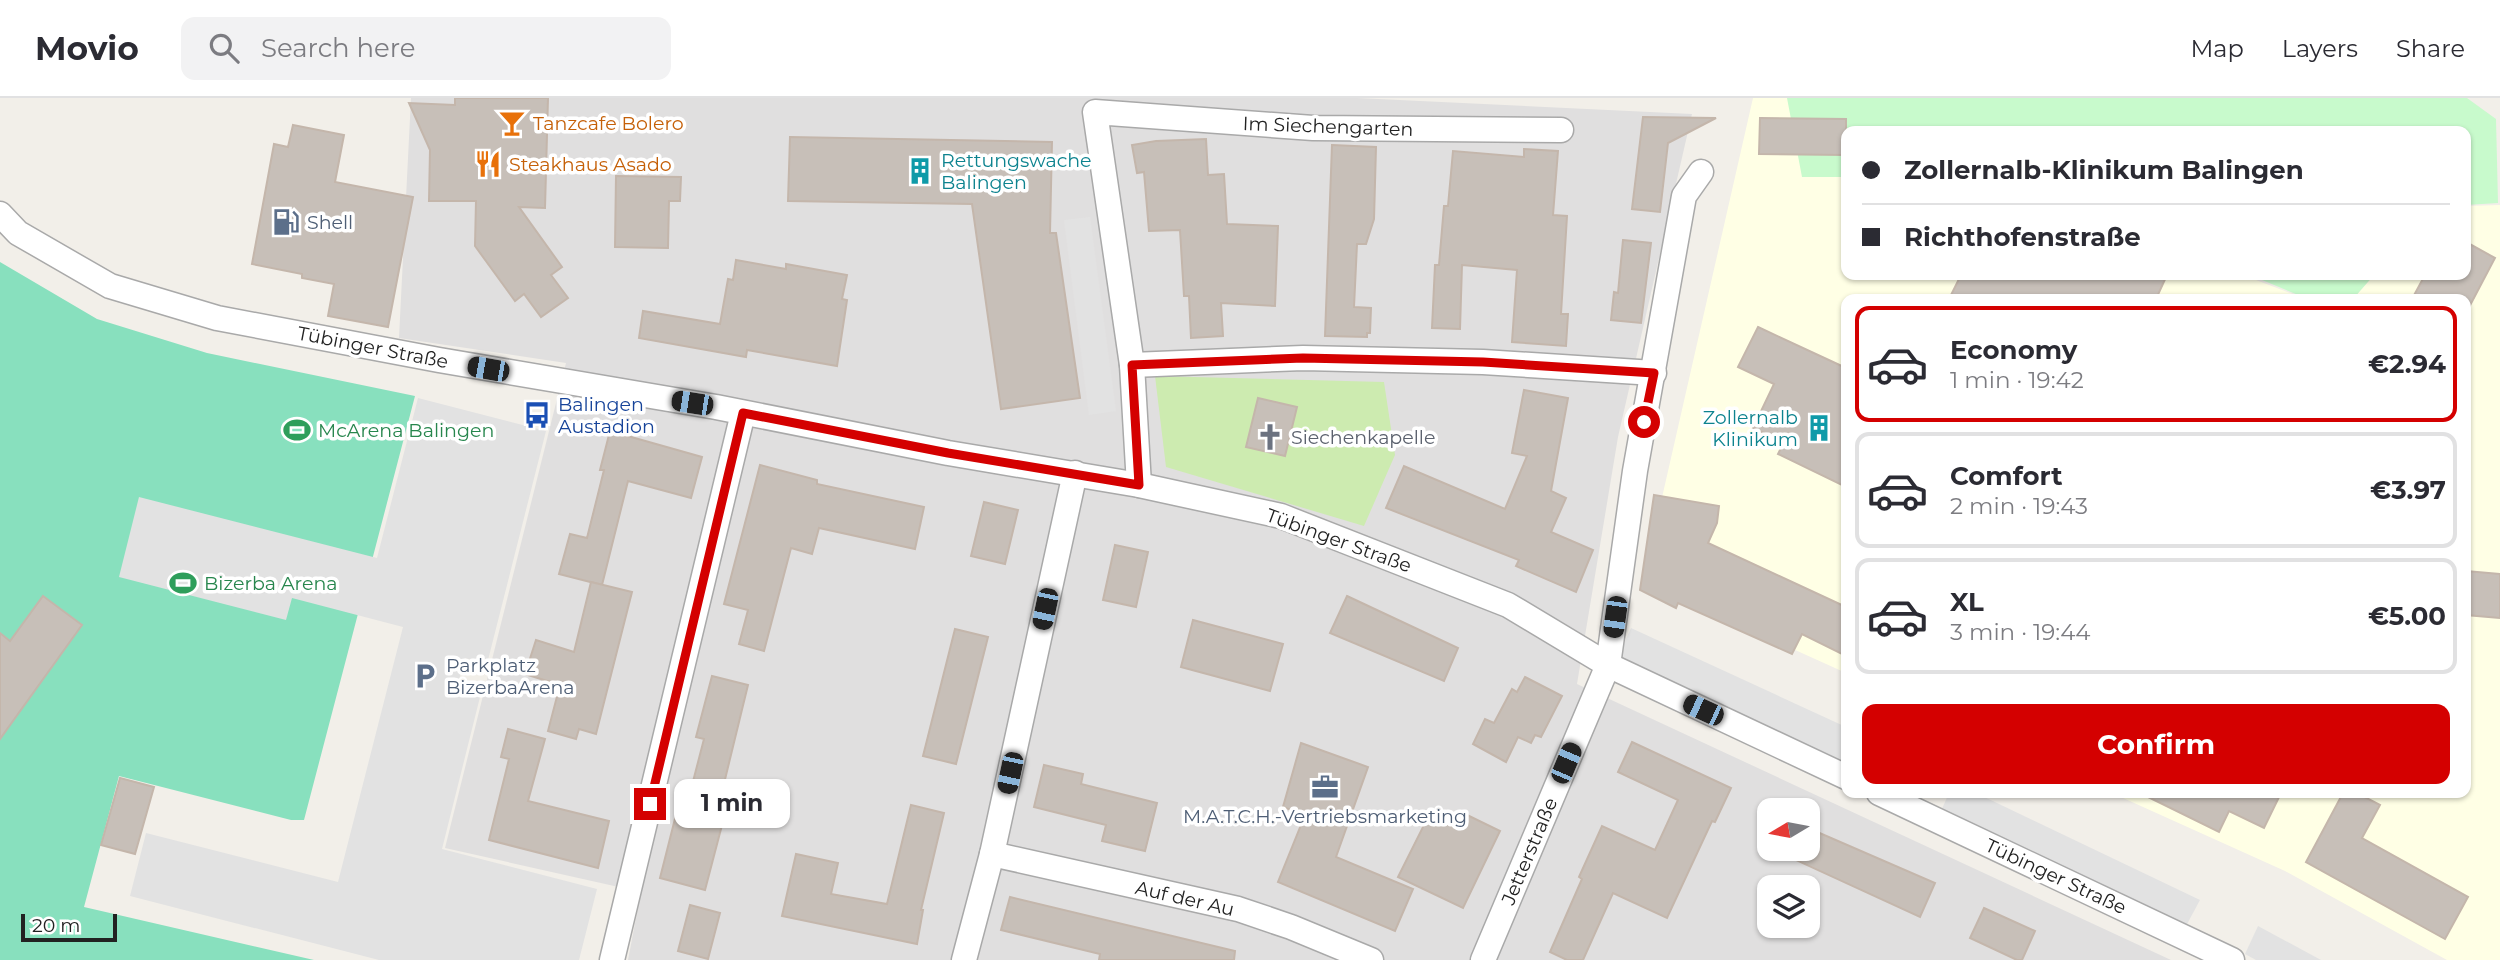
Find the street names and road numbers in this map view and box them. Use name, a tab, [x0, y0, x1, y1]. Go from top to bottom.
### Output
street label: Im Siechengarten	[1242, 112, 1414, 141]
street label: Tübinger Straße	[296, 322, 450, 373]
street label: Tübinger Straße	[1263, 504, 1415, 577]
street label: Jetterstraße	[1496, 794, 1562, 909]
street label: Tübinger Straße	[1982, 834, 2130, 919]
street label: Auf der Au	[1133, 876, 1237, 921]

